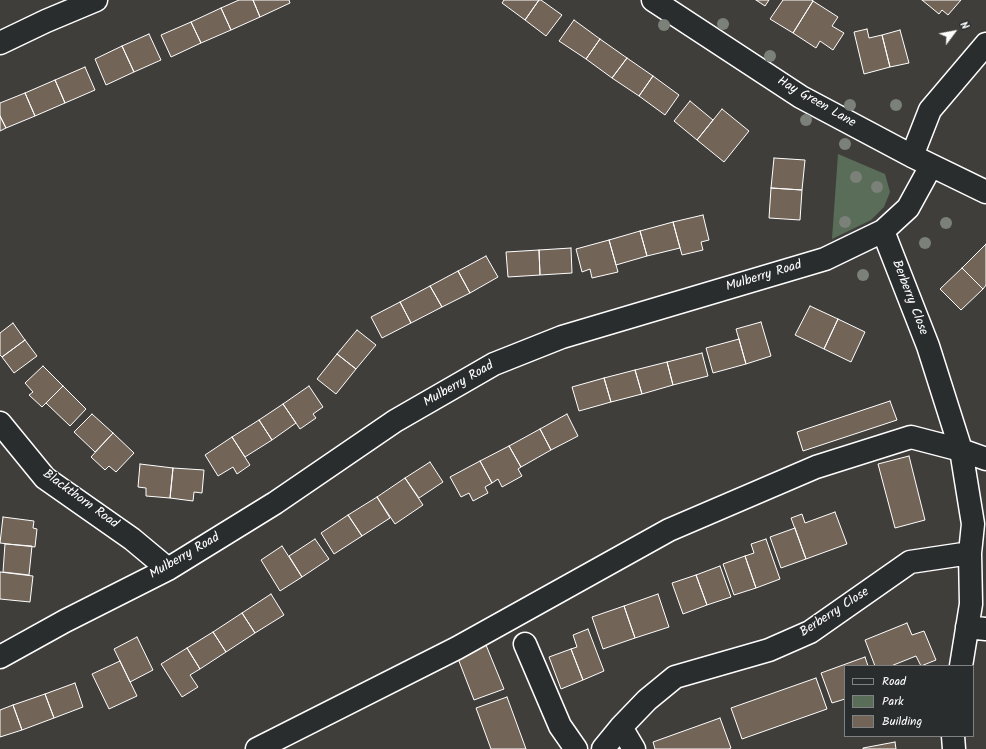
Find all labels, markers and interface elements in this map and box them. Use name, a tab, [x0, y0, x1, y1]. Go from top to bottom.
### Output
north arrow	[934, 12, 974, 52]
text: N	[955, 18, 974, 33]
street label: Hay Green Lane	[774, 74, 858, 132]
street label: Mulberry Road	[724, 258, 804, 296]
street label: Berberry Close	[888, 258, 930, 338]
street label: Mulberry Road	[421, 359, 497, 411]
street label: Blackthorn Road	[39, 467, 121, 533]
street label: Mulberry Road	[147, 531, 223, 583]
street label: Berberry Close	[798, 585, 872, 641]
legend	[844, 665, 974, 737]
text: Road	[882, 672, 906, 691]
text: Park	[882, 692, 904, 711]
text: Building	[882, 712, 922, 731]

